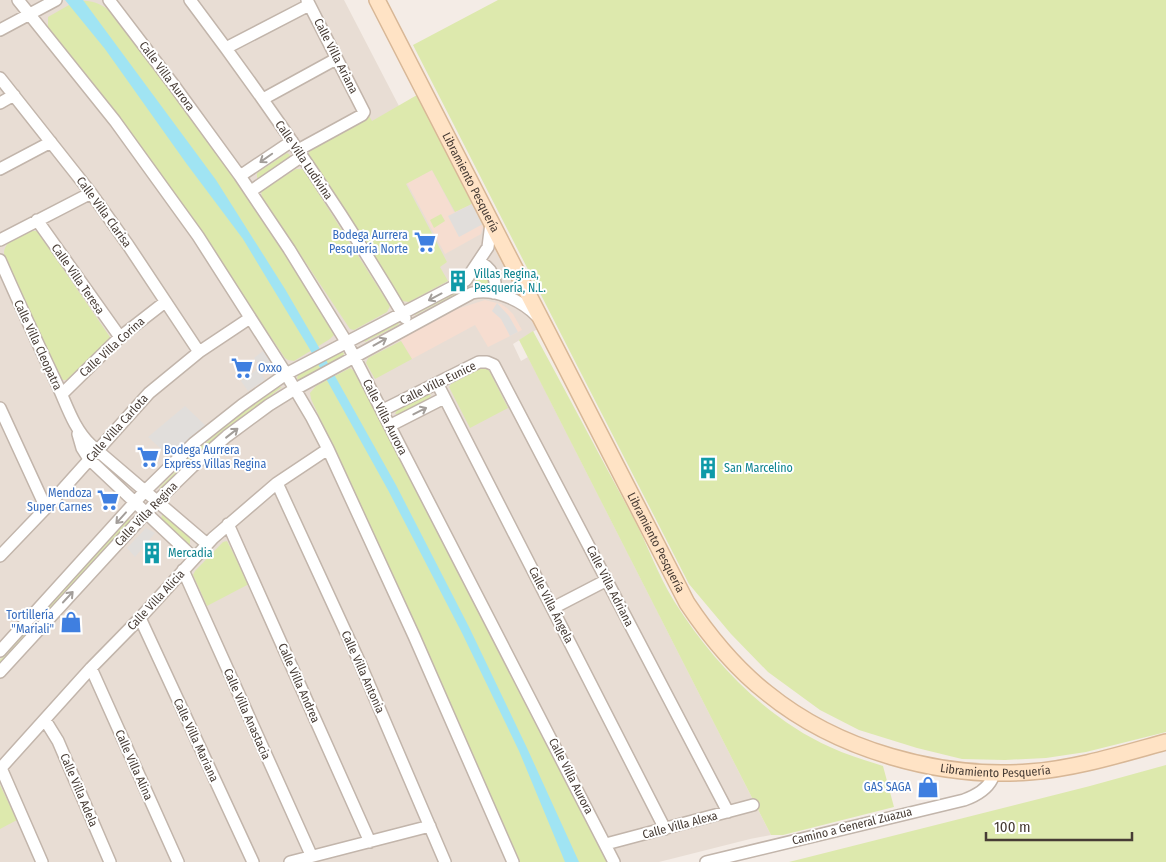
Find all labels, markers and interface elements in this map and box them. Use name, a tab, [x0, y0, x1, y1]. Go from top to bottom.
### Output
street label: Calle Villa Ariana	[311, 16, 361, 96]
street label: Calle Villa Aurora	[136, 39, 198, 114]
street label: Calle Villa Ludivina	[272, 118, 336, 202]
street label: Libramiento Pesquería	[439, 130, 502, 235]
one-way arrow	[259, 153, 273, 164]
street label: Calle Villa Clarisa	[74, 174, 134, 250]
place label: Bodega Aurrera Pesquería Norte	[329, 228, 408, 256]
supermarket icon: Bodega Aurrera Pesquería Norte	[412, 229, 438, 255]
street label: Calle Villa Teresa	[49, 241, 107, 317]
place label: Villas Regina, Pesquería, N.L.	[474, 267, 546, 295]
building icon: Villas Regina, Pesquería, N.L.	[445, 268, 471, 294]
one-way arrow	[428, 292, 443, 302]
street label: Calle Villa Cleopatra	[11, 298, 65, 392]
street label: Calle Villa Corina	[77, 314, 147, 380]
one-way arrow	[373, 337, 388, 347]
supermarket icon: Oxxo	[229, 355, 255, 381]
street label: Calle Villa Eunice	[398, 359, 478, 407]
place label: Oxxo	[258, 361, 282, 375]
street label: Calle Villa Aurora	[360, 377, 410, 457]
street label: Calle Villa Carlota	[83, 391, 151, 465]
one-way arrow	[412, 406, 427, 416]
one-way arrow	[225, 427, 238, 438]
place label: Bodega Aurrera Express Villas Regina	[164, 443, 266, 471]
supermarket icon: Bodega Aurrera Express Villas Regina	[135, 444, 161, 470]
building icon: San Marcelino	[695, 455, 721, 481]
place label: San Marcelino	[724, 461, 793, 475]
street label: Calle Villa Regina	[112, 479, 180, 549]
place label: Mendoza Super Carnes	[27, 486, 92, 514]
supermarket icon: Mendoza Super Carnes	[95, 487, 121, 513]
street label: Libramiento Pesquería	[624, 490, 687, 595]
one-way arrow	[115, 512, 127, 525]
building icon: Mercadia	[139, 540, 165, 566]
street label: Calle Villa Adriana	[584, 543, 636, 629]
place label: Mercadia	[168, 546, 213, 560]
street label: Calle Villa Ángela	[526, 564, 577, 646]
street label: Calle Villa Alicia	[124, 567, 188, 633]
one-way arrow	[62, 590, 74, 603]
place label: Tortillería "Mariali"	[6, 608, 54, 636]
shop icon: Tortillería "Mariali"	[58, 609, 84, 635]
street label: Calle Villa Antonia	[339, 629, 387, 716]
street label: Calle Villa Andrea	[275, 641, 323, 725]
street label: Calle Villa Anastacia	[221, 666, 273, 762]
street label: Calle Villa Mariana	[171, 696, 222, 784]
street label: Calle Villa Alina	[112, 728, 156, 802]
street label: Calle Villa Aurora	[546, 736, 596, 816]
street label: Calle Villa Adela	[57, 751, 101, 829]
street label: Libramiento Pesquería	[939, 761, 1052, 780]
shop icon: GAS SAGA	[915, 774, 941, 800]
place label: GAS SAGA	[864, 780, 912, 794]
street label: Camino a General Zuazua	[791, 804, 914, 848]
street label: Calle Villa Alexa	[641, 808, 719, 842]
scale bar	[986, 810, 1132, 842]
text: 100 m	[994, 818, 1031, 836]

